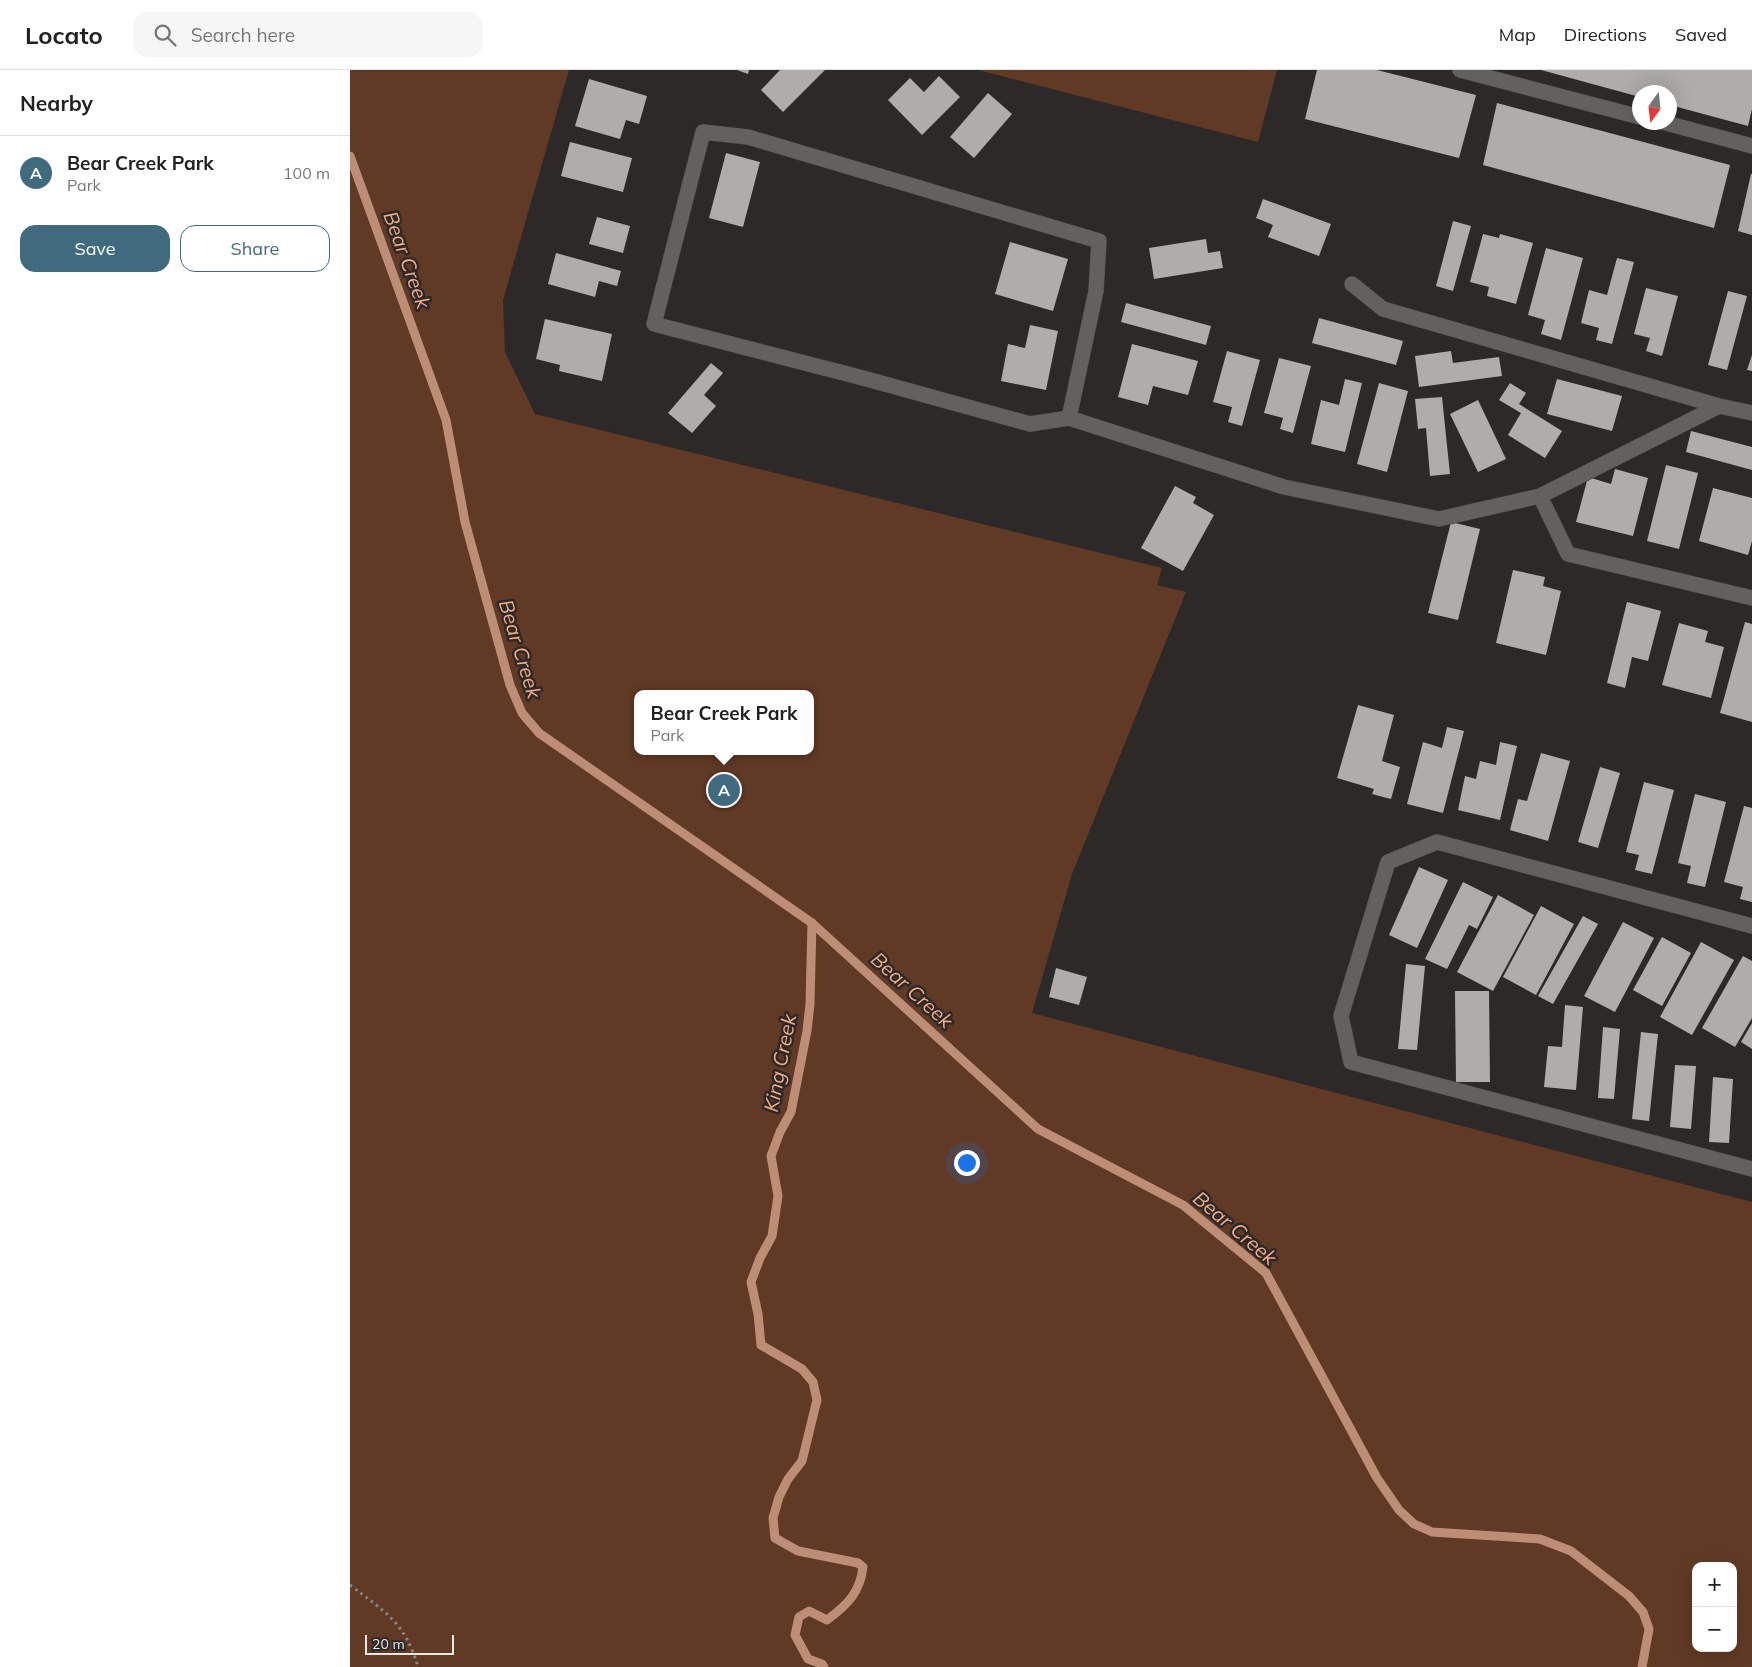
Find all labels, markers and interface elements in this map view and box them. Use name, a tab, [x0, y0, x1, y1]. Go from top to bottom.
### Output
search box	[133, 12, 483, 57]
text: Locato	[25, 20, 103, 50]
icon: search	[151, 21, 179, 49]
text: Search here	[191, 23, 295, 47]
text: Map	[1499, 23, 1536, 46]
text: Directions	[1564, 23, 1647, 46]
text: Saved	[1675, 23, 1727, 46]
north arrow	[1632, 85, 1677, 130]
text: Nearby	[20, 90, 93, 116]
text: Bear Creek Park	[67, 151, 214, 175]
text: A	[30, 163, 42, 183]
text: 100 m	[283, 163, 330, 183]
text: Park	[67, 175, 101, 195]
water label: Bear Creek	[378, 208, 437, 313]
button: Save	[20, 225, 170, 272]
button: Share	[180, 225, 330, 272]
water label: Bear Creek	[494, 597, 548, 702]
popup	[634, 690, 814, 755]
text: Bear Creek Park	[651, 701, 797, 725]
text: Park	[651, 725, 684, 745]
pin: A	[708, 771, 740, 809]
water label: Bear Creek	[866, 946, 959, 1033]
water label: King Creek	[758, 1011, 801, 1114]
your location	[954, 1150, 980, 1176]
water label: Bear Creek	[1188, 1185, 1283, 1270]
map controls	[1692, 1562, 1737, 1652]
button: +	[1692, 1562, 1737, 1607]
button: −	[1692, 1607, 1737, 1652]
scale bar	[365, 1632, 454, 1655]
text: 20 m	[372, 1635, 405, 1653]

